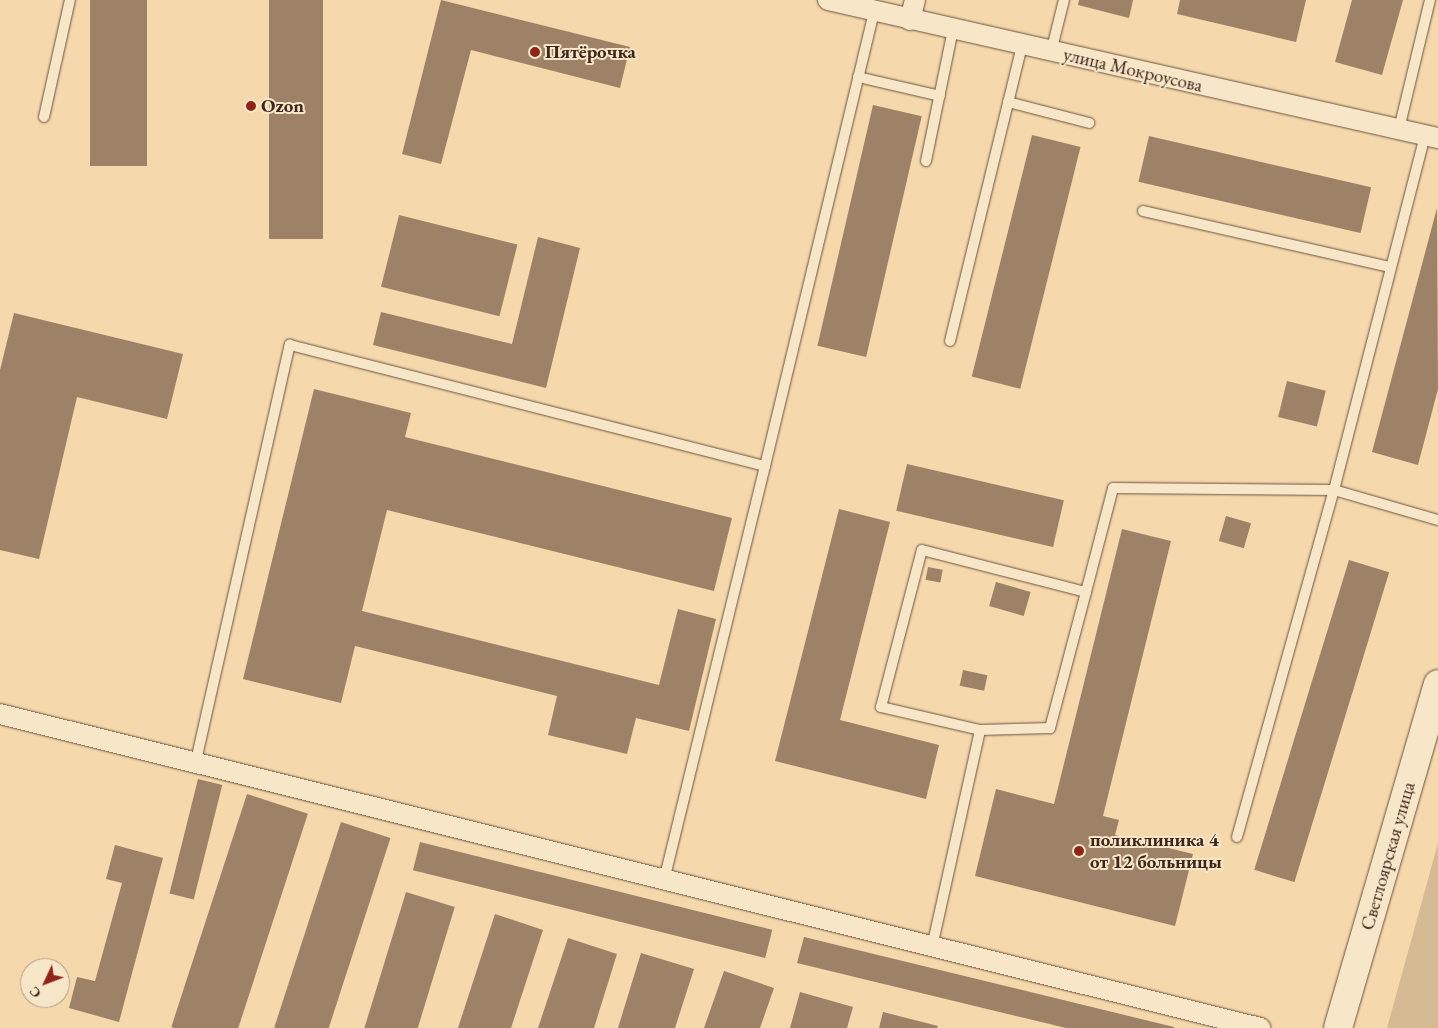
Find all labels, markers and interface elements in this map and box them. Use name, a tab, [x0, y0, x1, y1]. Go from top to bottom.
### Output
place label: Пятёрочка	[545, 41, 636, 63]
street label: улица Мокроусова	[1061, 43, 1205, 97]
marker: Пятёрочка	[529, 46, 541, 58]
place label: Ozon	[261, 95, 304, 117]
marker: Ozon	[245, 100, 257, 112]
street label: Светлоярская улица	[1356, 779, 1420, 933]
place label: поликлиника 4 от 12 больницы	[1090, 829, 1222, 873]
marker: поликлиника 4 от 12 больницы	[1072, 844, 1086, 858]
north arrow	[20, 958, 70, 1008]
text: С	[25, 983, 45, 1002]

